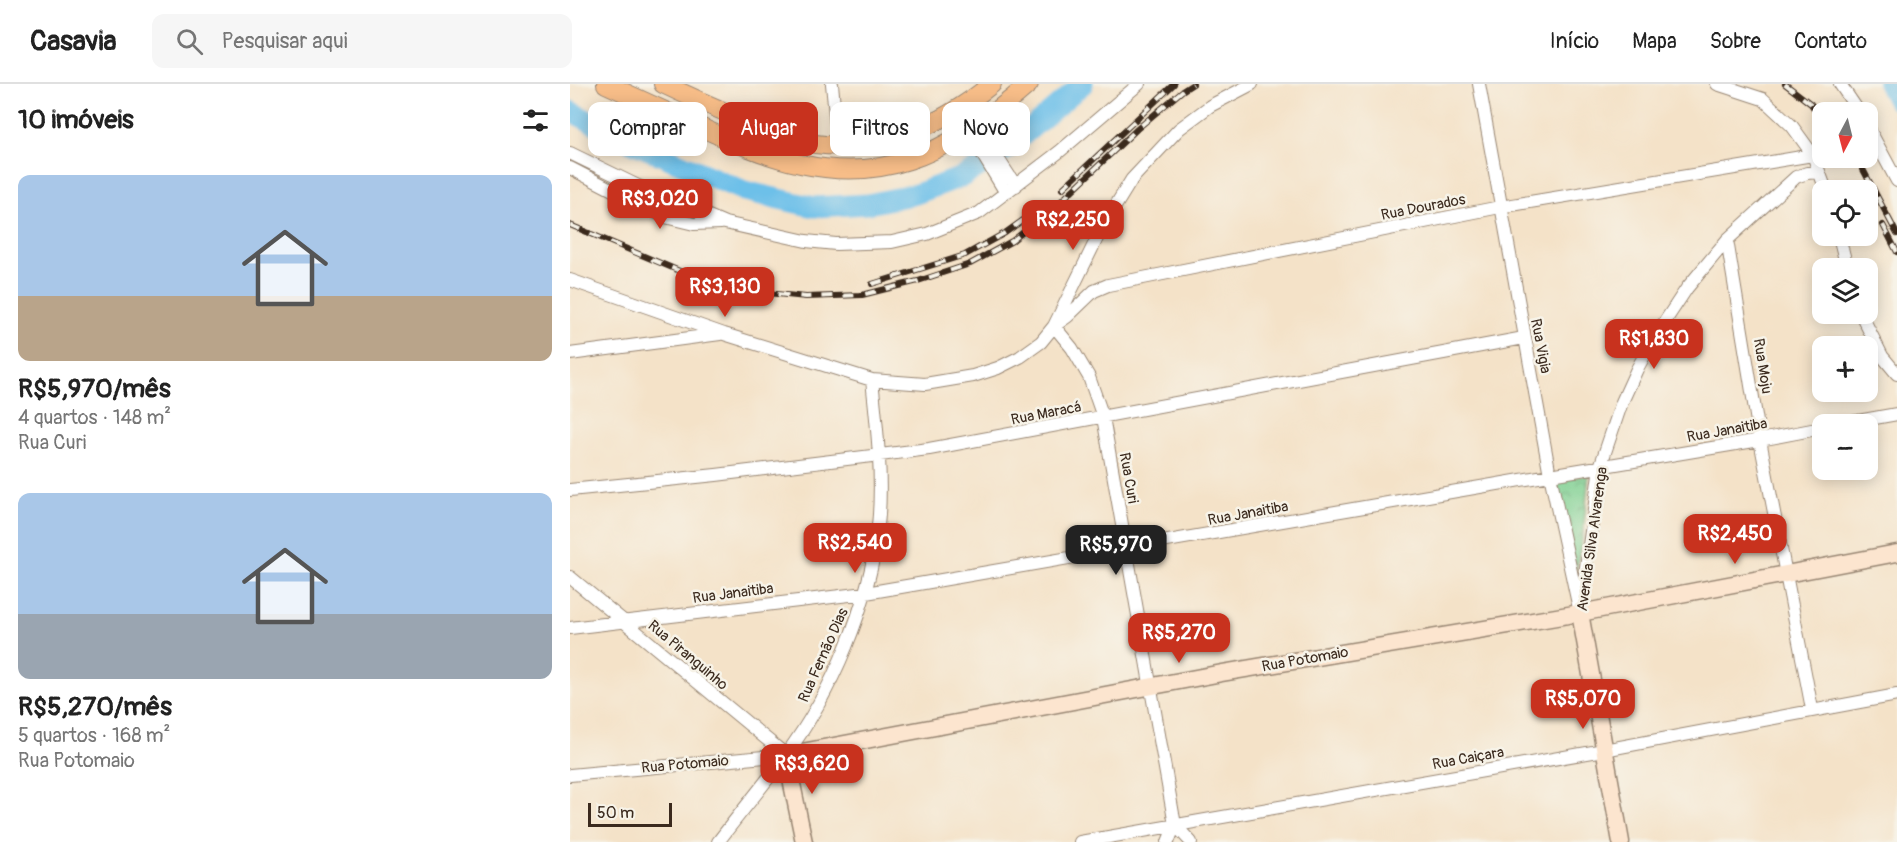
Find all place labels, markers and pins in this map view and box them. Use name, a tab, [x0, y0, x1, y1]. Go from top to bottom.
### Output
pin: R$3,020	[605, 179, 715, 230]
pin: R$2,250	[1018, 200, 1128, 251]
pin: R$3,130	[670, 267, 780, 318]
pin: R$1,830	[1599, 319, 1709, 370]
pin: R$2,450	[1680, 514, 1790, 565]
pin: R$2,540	[800, 523, 910, 574]
pin: R$5,970	[1061, 525, 1171, 576]
pin: R$5,270	[1124, 613, 1234, 664]
pin: R$5,070	[1528, 679, 1638, 730]
pin: R$3,620	[757, 744, 867, 795]

